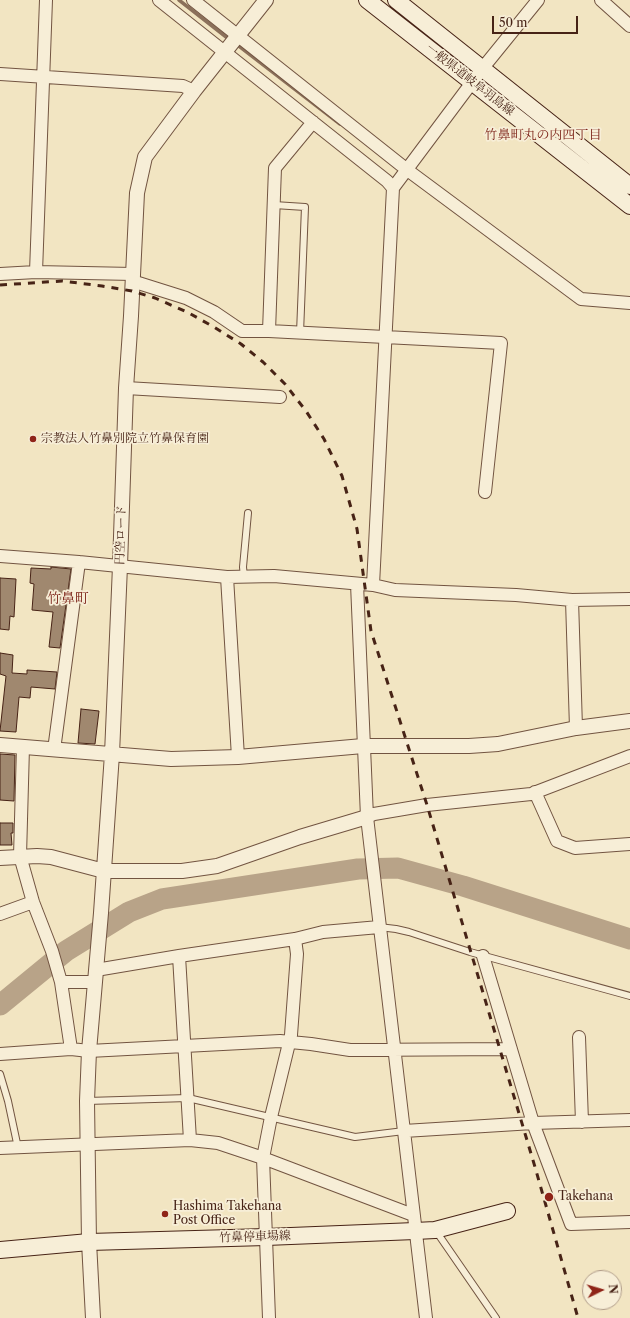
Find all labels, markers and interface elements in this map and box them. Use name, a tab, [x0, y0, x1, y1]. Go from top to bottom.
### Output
scale bar	[494, 8, 580, 34]
text: 50 m	[499, 15, 528, 30]
street label: 一般県道岐阜羽島線	[423, 41, 517, 119]
district label: 竹鼻町丸の内四丁目	[485, 127, 601, 143]
place label: 宗教法人竹鼻別院立竹鼻保育園	[41, 432, 209, 446]
marker: 宗教法人竹鼻別院立竹鼻保育園	[28, 434, 38, 444]
street label: 円空ロード	[113, 505, 129, 565]
district label: 竹鼻町	[47, 591, 89, 607]
place label: Takehana	[558, 1190, 613, 1204]
marker: Takehana	[543, 1191, 555, 1203]
place label: Hashima Takehana Post Office	[173, 1200, 282, 1228]
marker: Hashima Takehana Post Office	[160, 1209, 170, 1219]
street label: 竹鼻停車場線	[219, 1229, 291, 1245]
north arrow	[582, 1270, 622, 1310]
text: N	[606, 1284, 620, 1294]

